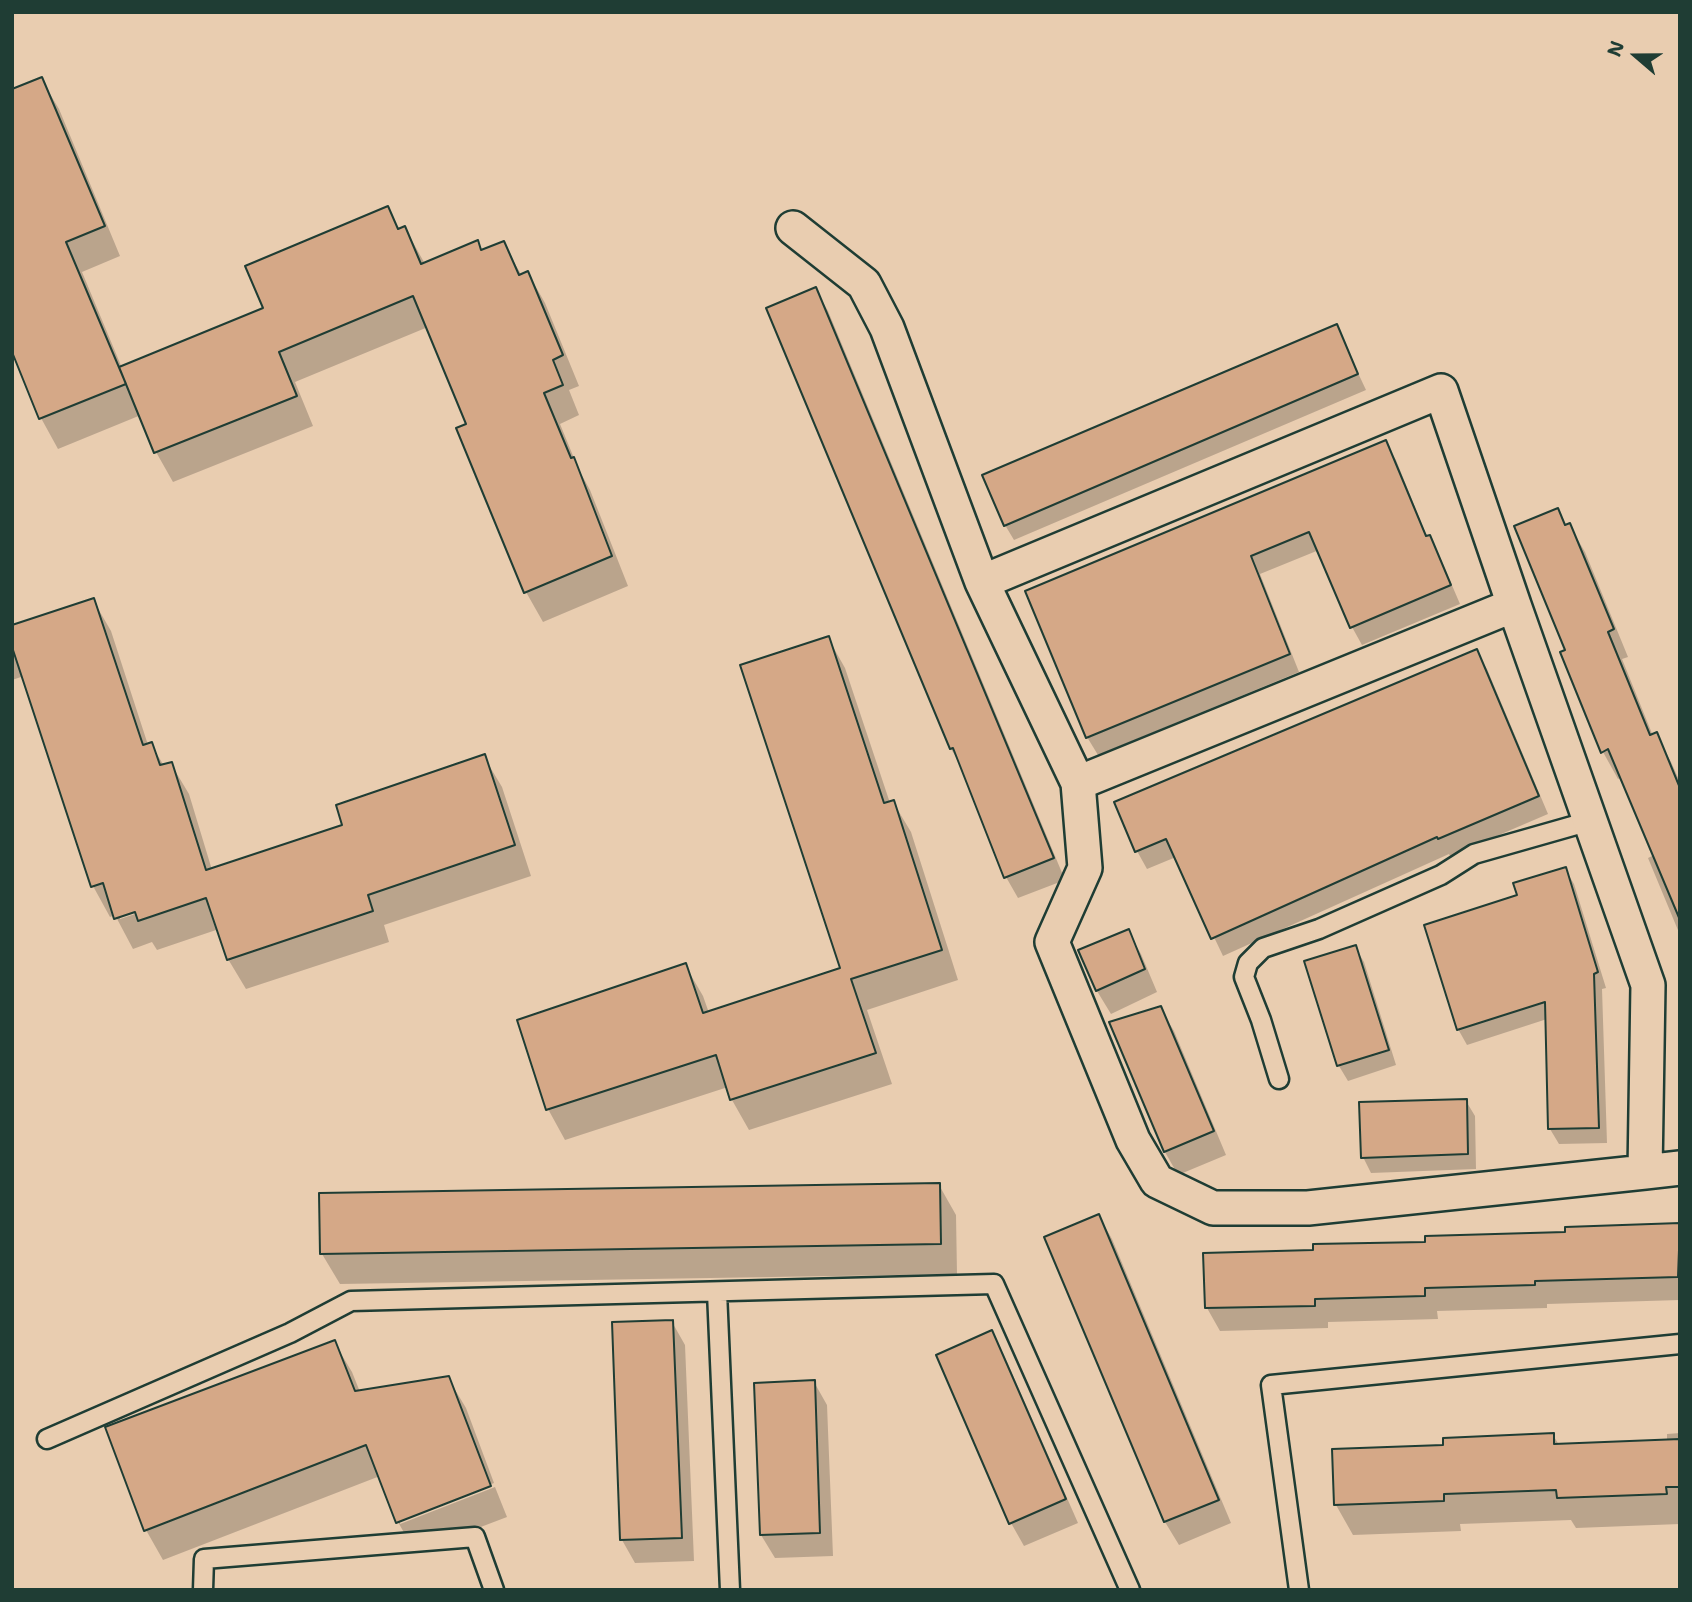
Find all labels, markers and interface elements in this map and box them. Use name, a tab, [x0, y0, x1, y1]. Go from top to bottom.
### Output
north arrow	[1601, 21, 1671, 91]
text: N	[1601, 37, 1630, 60]

